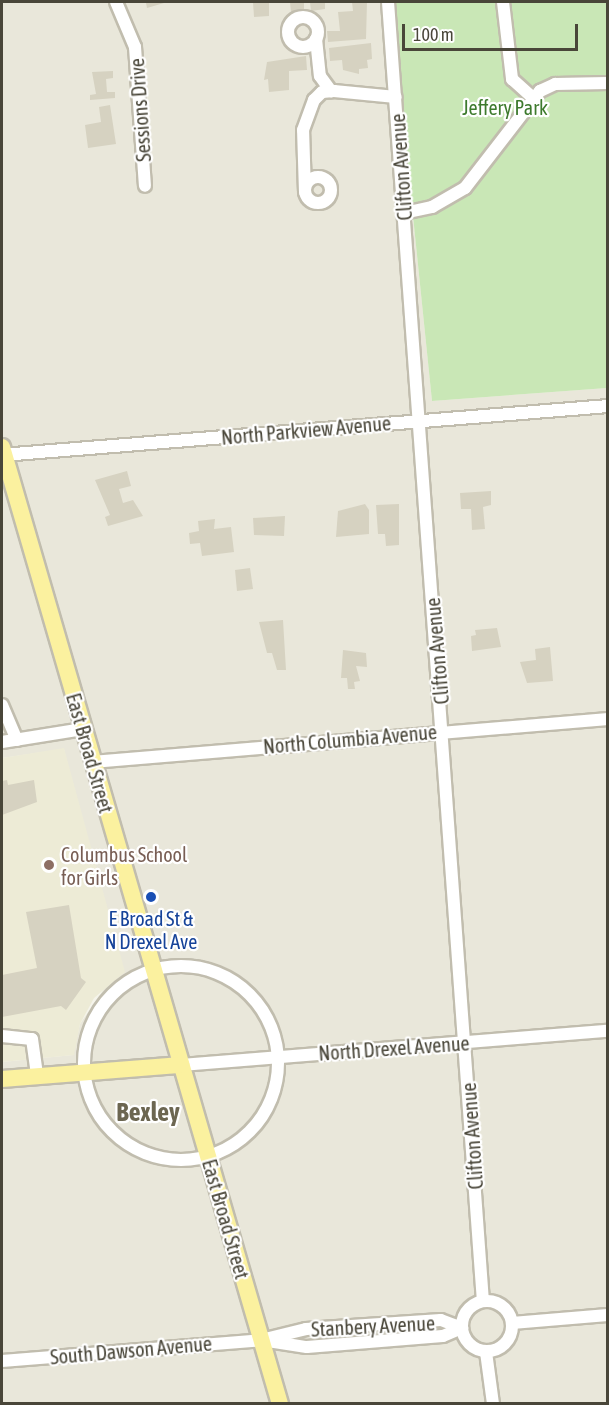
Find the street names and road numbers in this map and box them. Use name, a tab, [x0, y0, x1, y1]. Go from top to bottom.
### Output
street label: Sessions Drive	[124, 57, 156, 163]
street label: Clifton Avenue	[385, 113, 417, 221]
street label: North Parkview Avenue	[220, 411, 392, 449]
street label: Clifton Avenue	[420, 597, 454, 705]
street label: East Broad Street	[61, 690, 119, 816]
street label: North Columbia Avenue	[262, 719, 438, 759]
street label: North Drexel Avenue	[318, 1031, 470, 1065]
street label: Clifton Avenue	[456, 1082, 488, 1190]
street label: East Broad Street	[197, 1156, 255, 1282]
street label: Stanbery Avenue	[310, 1311, 436, 1341]
street label: South Dawson Avenue	[49, 1331, 213, 1369]

